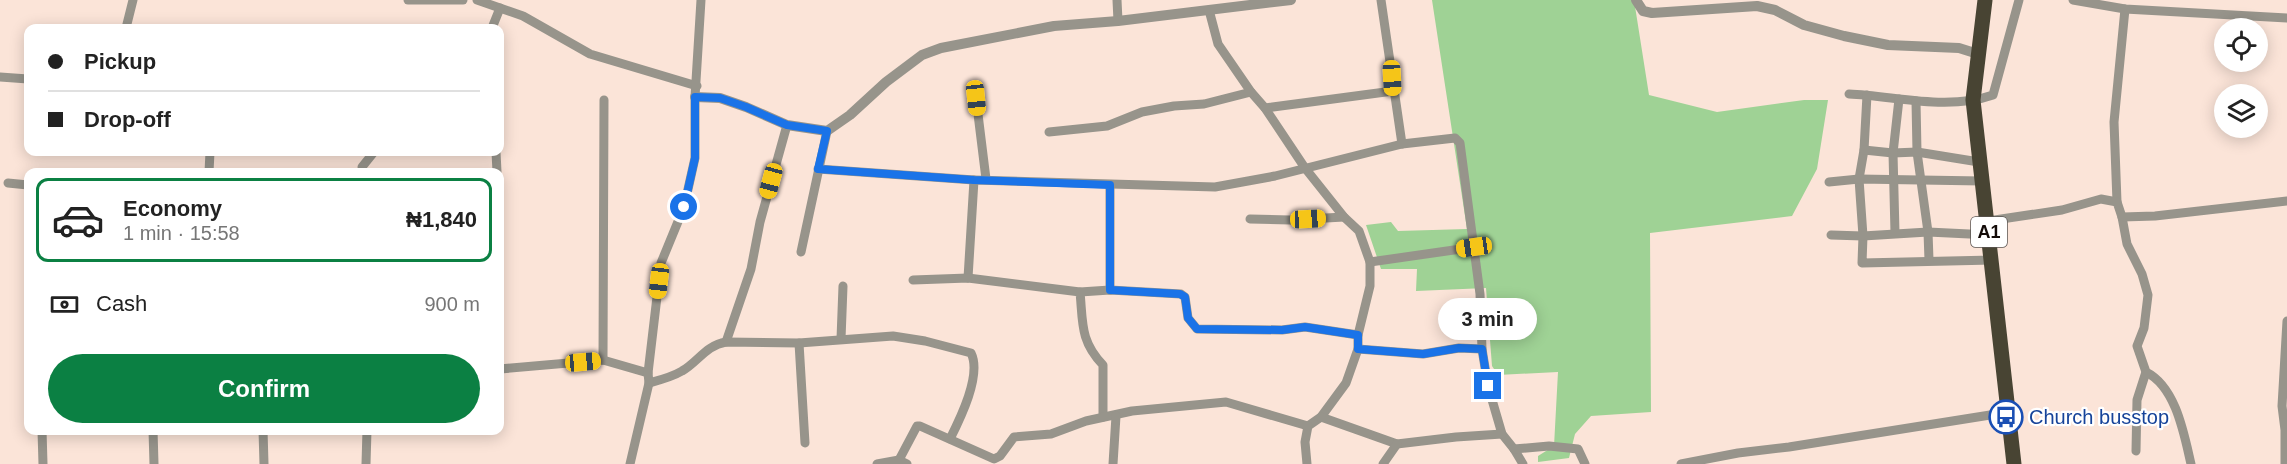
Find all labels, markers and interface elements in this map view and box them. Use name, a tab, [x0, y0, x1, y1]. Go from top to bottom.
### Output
map controls	[2214, 18, 2268, 138]
button: locate	[2214, 18, 2268, 72]
text: Pickup	[84, 49, 156, 74]
car	[1382, 60, 1402, 96]
car	[965, 79, 987, 117]
button: layers	[2214, 84, 2268, 138]
text: Drop-off	[84, 107, 171, 132]
car	[758, 161, 784, 201]
icon: car	[51, 193, 105, 247]
route start	[670, 193, 697, 220]
text: Economy	[123, 196, 222, 221]
text: ₦1,840	[406, 207, 477, 232]
car	[1290, 209, 1326, 229]
road number: A1	[1971, 217, 2007, 247]
text: 1 min · 15:58	[123, 222, 240, 244]
car	[1455, 236, 1493, 258]
car	[648, 262, 670, 300]
icon: cash	[48, 288, 81, 321]
text: Cash	[96, 291, 147, 316]
text: 900 m	[424, 293, 480, 315]
callout: 3 min	[1438, 299, 1538, 341]
text: 3 min	[1461, 308, 1514, 330]
car	[564, 351, 602, 373]
button: Confirm	[48, 354, 480, 423]
route end	[1474, 372, 1501, 399]
bus stop icon: Church busstop	[1988, 399, 2024, 435]
place label: Church busstop	[2029, 406, 2169, 428]

